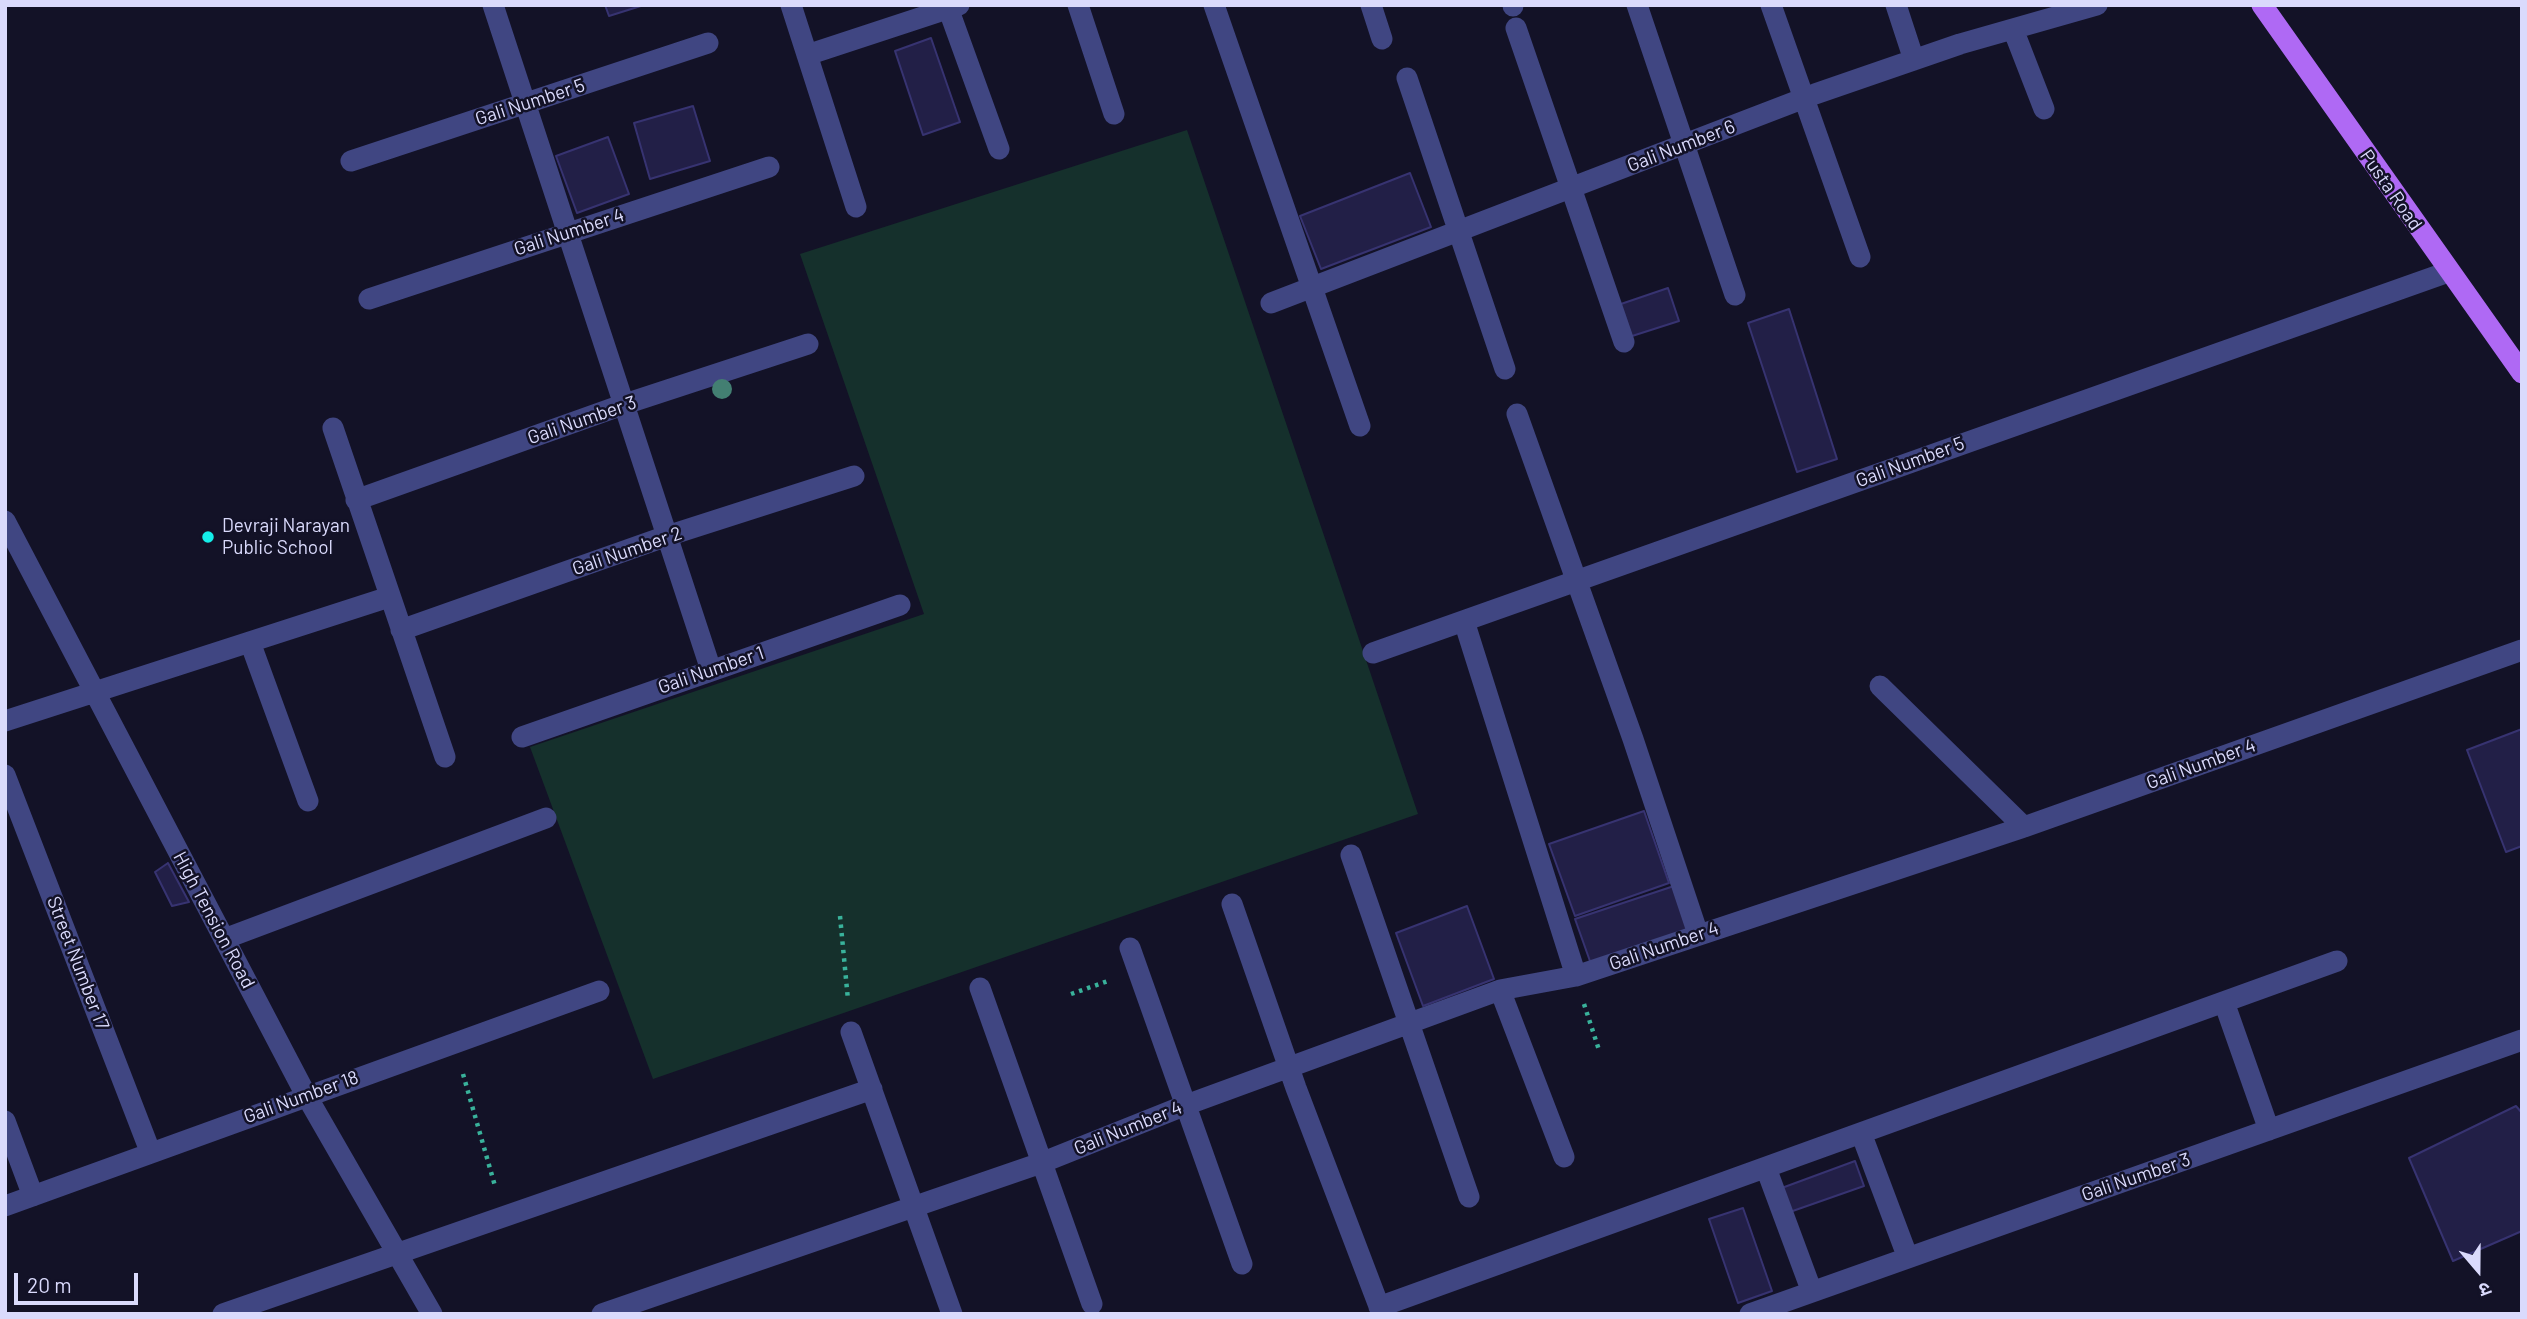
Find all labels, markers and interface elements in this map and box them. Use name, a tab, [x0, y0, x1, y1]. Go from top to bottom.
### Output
street label: Gali Number 5	[472, 74, 588, 130]
street label: Gali Number 6	[1624, 115, 1738, 177]
street label: Pusta Road	[2355, 145, 2427, 235]
street label: Gali Number 4	[511, 203, 627, 261]
street label: Gali Number 3	[524, 391, 640, 449]
street label: Gali Number 5	[1853, 432, 1967, 492]
place label: Devraji Narayan Public School	[222, 515, 350, 559]
street label: Gali Number 2	[569, 522, 685, 580]
marker: Devraji Narayan Public School	[200, 529, 216, 545]
street label: Gali Number 1	[655, 641, 767, 699]
street label: Gali Number 4	[2143, 734, 2259, 794]
street label: High Tension Road	[168, 848, 260, 992]
street label: Street Number 17	[42, 893, 114, 1033]
street label: Gali Number 4	[1606, 917, 1722, 975]
street label: Gali Number 18	[240, 1066, 362, 1128]
street label: Gali Number 4	[1071, 1096, 1185, 1160]
street label: Gali Number 3	[2078, 1148, 2194, 1206]
north arrow	[2443, 1235, 2513, 1305]
scale bar	[18, 1260, 142, 1304]
text: 20 m	[27, 1272, 72, 1297]
text: उ	[2476, 1277, 2495, 1303]

